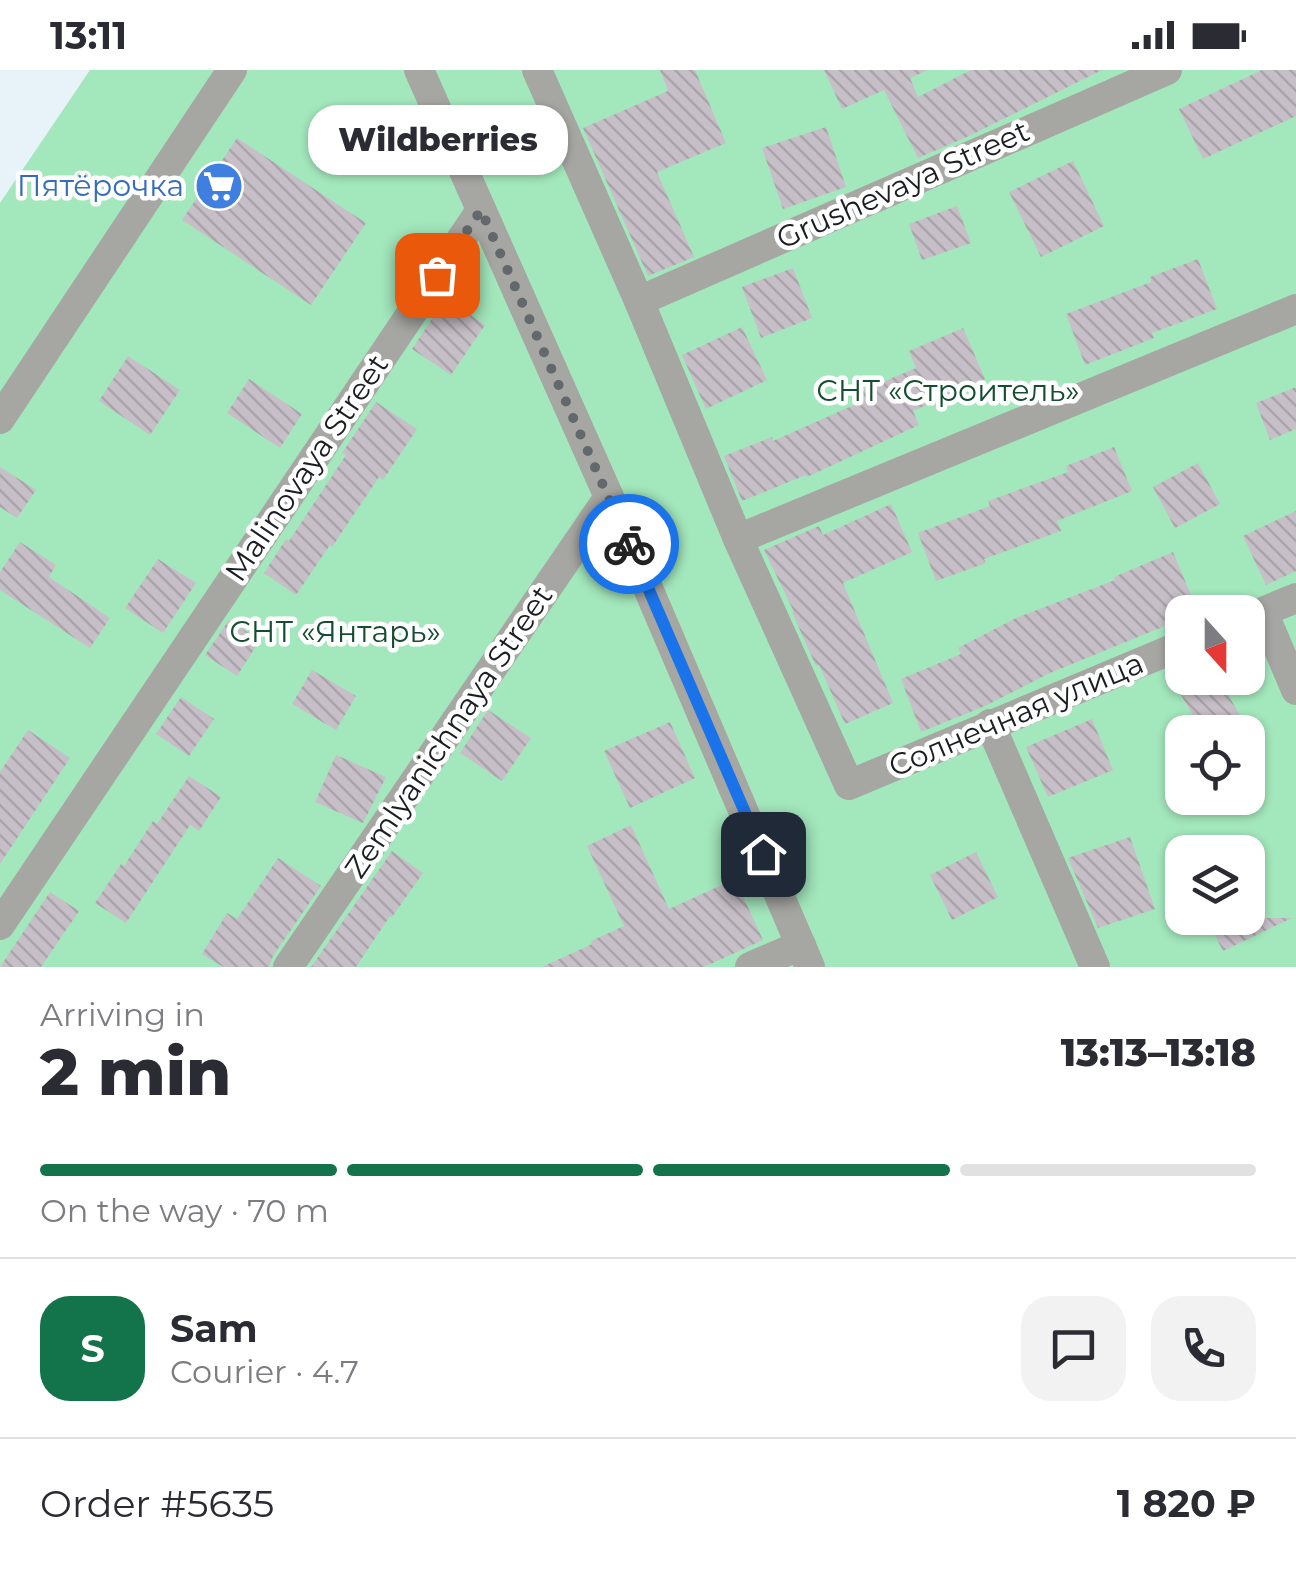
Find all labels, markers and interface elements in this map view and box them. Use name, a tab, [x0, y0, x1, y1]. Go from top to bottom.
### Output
text: 13:11	[50, 12, 127, 59]
callout: Wildberries	[307, 105, 567, 175]
street label: Grushevaya Street	[771, 112, 1035, 257]
text: Wildberries	[338, 120, 538, 159]
supermarket icon: Пятёрочка	[193, 160, 245, 212]
place label: Пятёрочка	[17, 167, 184, 204]
pin	[395, 233, 480, 318]
icon: bag	[410, 248, 465, 303]
street label: Malinovaya Street	[217, 347, 396, 588]
park label: СНТ «Строитель»	[816, 372, 1080, 409]
courier	[579, 494, 679, 594]
icon: bike	[602, 517, 657, 572]
street label: Zemlyanichnaya Street	[337, 578, 560, 885]
north arrow	[1165, 595, 1265, 695]
map controls	[1165, 595, 1265, 935]
park label: СНТ «Янтарь»	[229, 613, 441, 650]
street label: Солнечная улица	[883, 644, 1149, 785]
button: locate	[1165, 715, 1265, 815]
pin	[721, 812, 806, 897]
icon: home	[736, 827, 791, 882]
button: layers	[1165, 835, 1265, 935]
text: Arriving in	[40, 995, 205, 1034]
text: 13:13–13:18	[1061, 1029, 1256, 1076]
text: 2 min	[40, 1032, 231, 1111]
text: On the way · 70 m	[40, 1191, 329, 1230]
button: chat	[1021, 1296, 1126, 1401]
button: phone	[1151, 1296, 1256, 1401]
text: Sam	[170, 1305, 258, 1352]
text: S	[80, 1325, 105, 1372]
text: Courier · 4.7	[170, 1352, 359, 1391]
text: Order #5635	[40, 1480, 274, 1527]
text: 1 820 ₽	[1117, 1480, 1256, 1527]

